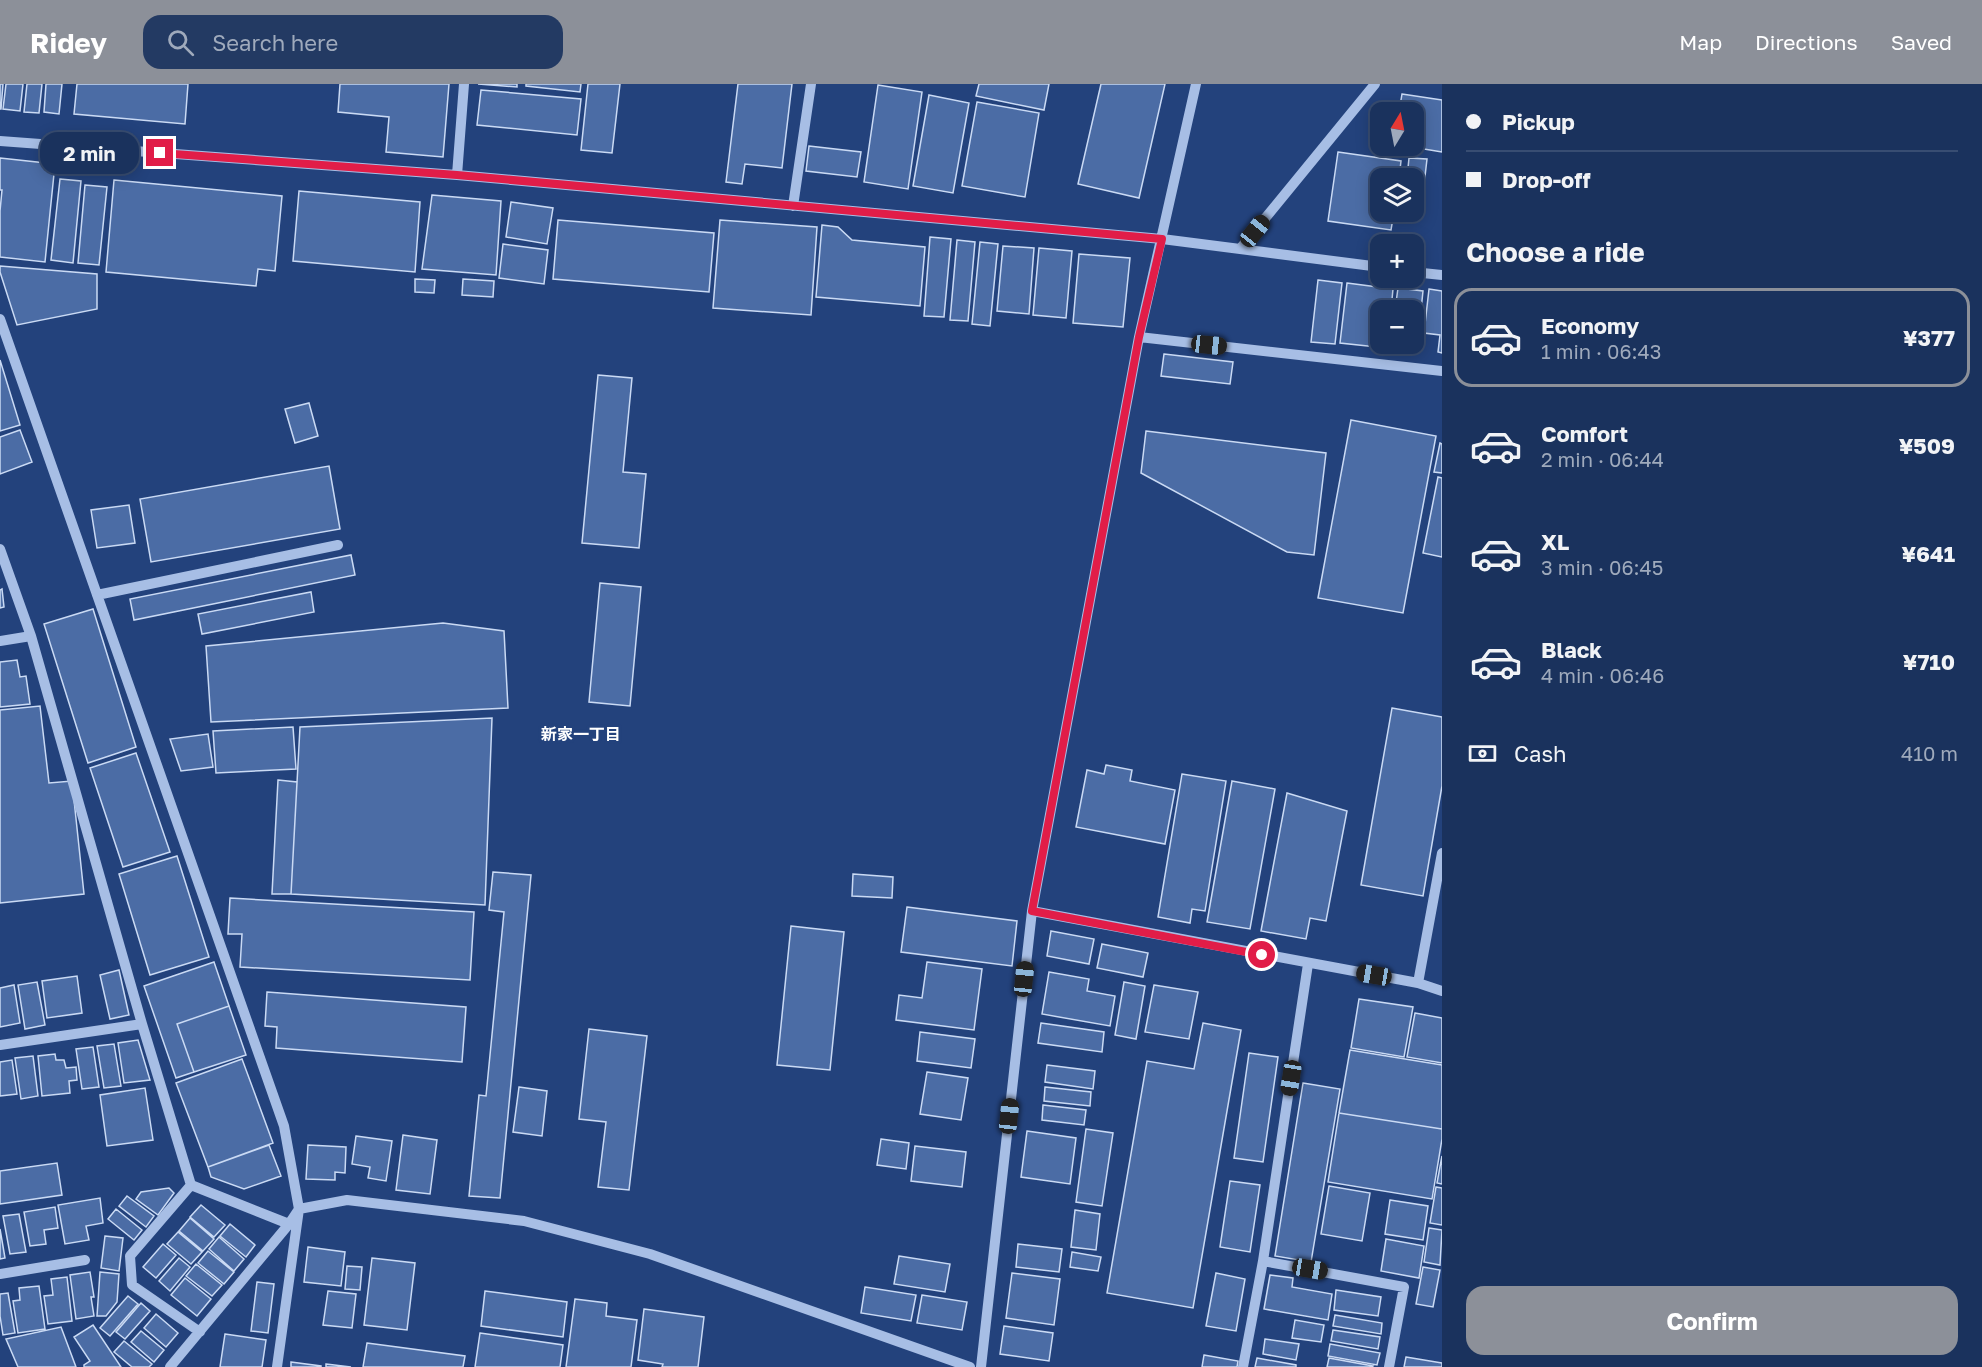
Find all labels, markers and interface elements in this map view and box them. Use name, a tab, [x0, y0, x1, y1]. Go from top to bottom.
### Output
search box	[143, 15, 563, 69]
text: Ridey	[30, 26, 107, 59]
icon: search	[164, 26, 197, 59]
text: Search here	[212, 29, 338, 56]
text: Map	[1679, 29, 1722, 55]
text: Directions	[1755, 29, 1858, 55]
text: Saved	[1891, 29, 1952, 55]
north arrow	[1370, 102, 1424, 156]
map controls	[1370, 102, 1424, 354]
text: Pickup	[1502, 108, 1575, 135]
callout: 2 min	[40, 132, 139, 174]
route end	[146, 139, 173, 166]
text: 2 min	[63, 141, 116, 165]
text: Drop-off	[1502, 166, 1591, 193]
button: layers	[1370, 168, 1424, 222]
car	[1237, 211, 1273, 251]
button: +	[1370, 234, 1424, 288]
text: Choose a ride	[1466, 236, 1645, 268]
button: −	[1370, 300, 1424, 354]
icon: car	[1469, 311, 1523, 365]
text: Economy	[1541, 312, 1639, 339]
text: ¥377	[1903, 324, 1955, 351]
car	[1190, 334, 1228, 356]
text: 1 min · 06:43	[1541, 339, 1661, 363]
icon: car	[1469, 419, 1523, 473]
text: Comfort	[1541, 420, 1628, 447]
text: ¥509	[1899, 432, 1955, 459]
text: 2 min · 06:44	[1541, 447, 1664, 471]
icon: car	[1469, 527, 1523, 581]
text: XL	[1541, 528, 1569, 555]
text: ¥641	[1901, 540, 1955, 567]
text: 3 min · 06:45	[1541, 555, 1663, 579]
icon: car	[1469, 635, 1523, 689]
text: Black	[1541, 636, 1602, 663]
text: ¥710	[1903, 648, 1955, 675]
text: 4 min · 06:46	[1541, 663, 1664, 687]
district label: 新家一丁目	[541, 724, 621, 744]
icon: cash	[1466, 737, 1499, 770]
text: Cash	[1514, 740, 1567, 767]
text: 410 m	[1901, 741, 1958, 765]
route start	[1248, 941, 1275, 968]
car	[1013, 960, 1035, 998]
car	[1355, 963, 1393, 987]
car	[1279, 1059, 1303, 1097]
car	[998, 1097, 1020, 1135]
car	[1291, 1257, 1329, 1281]
button: Confirm	[1466, 1286, 1958, 1355]

